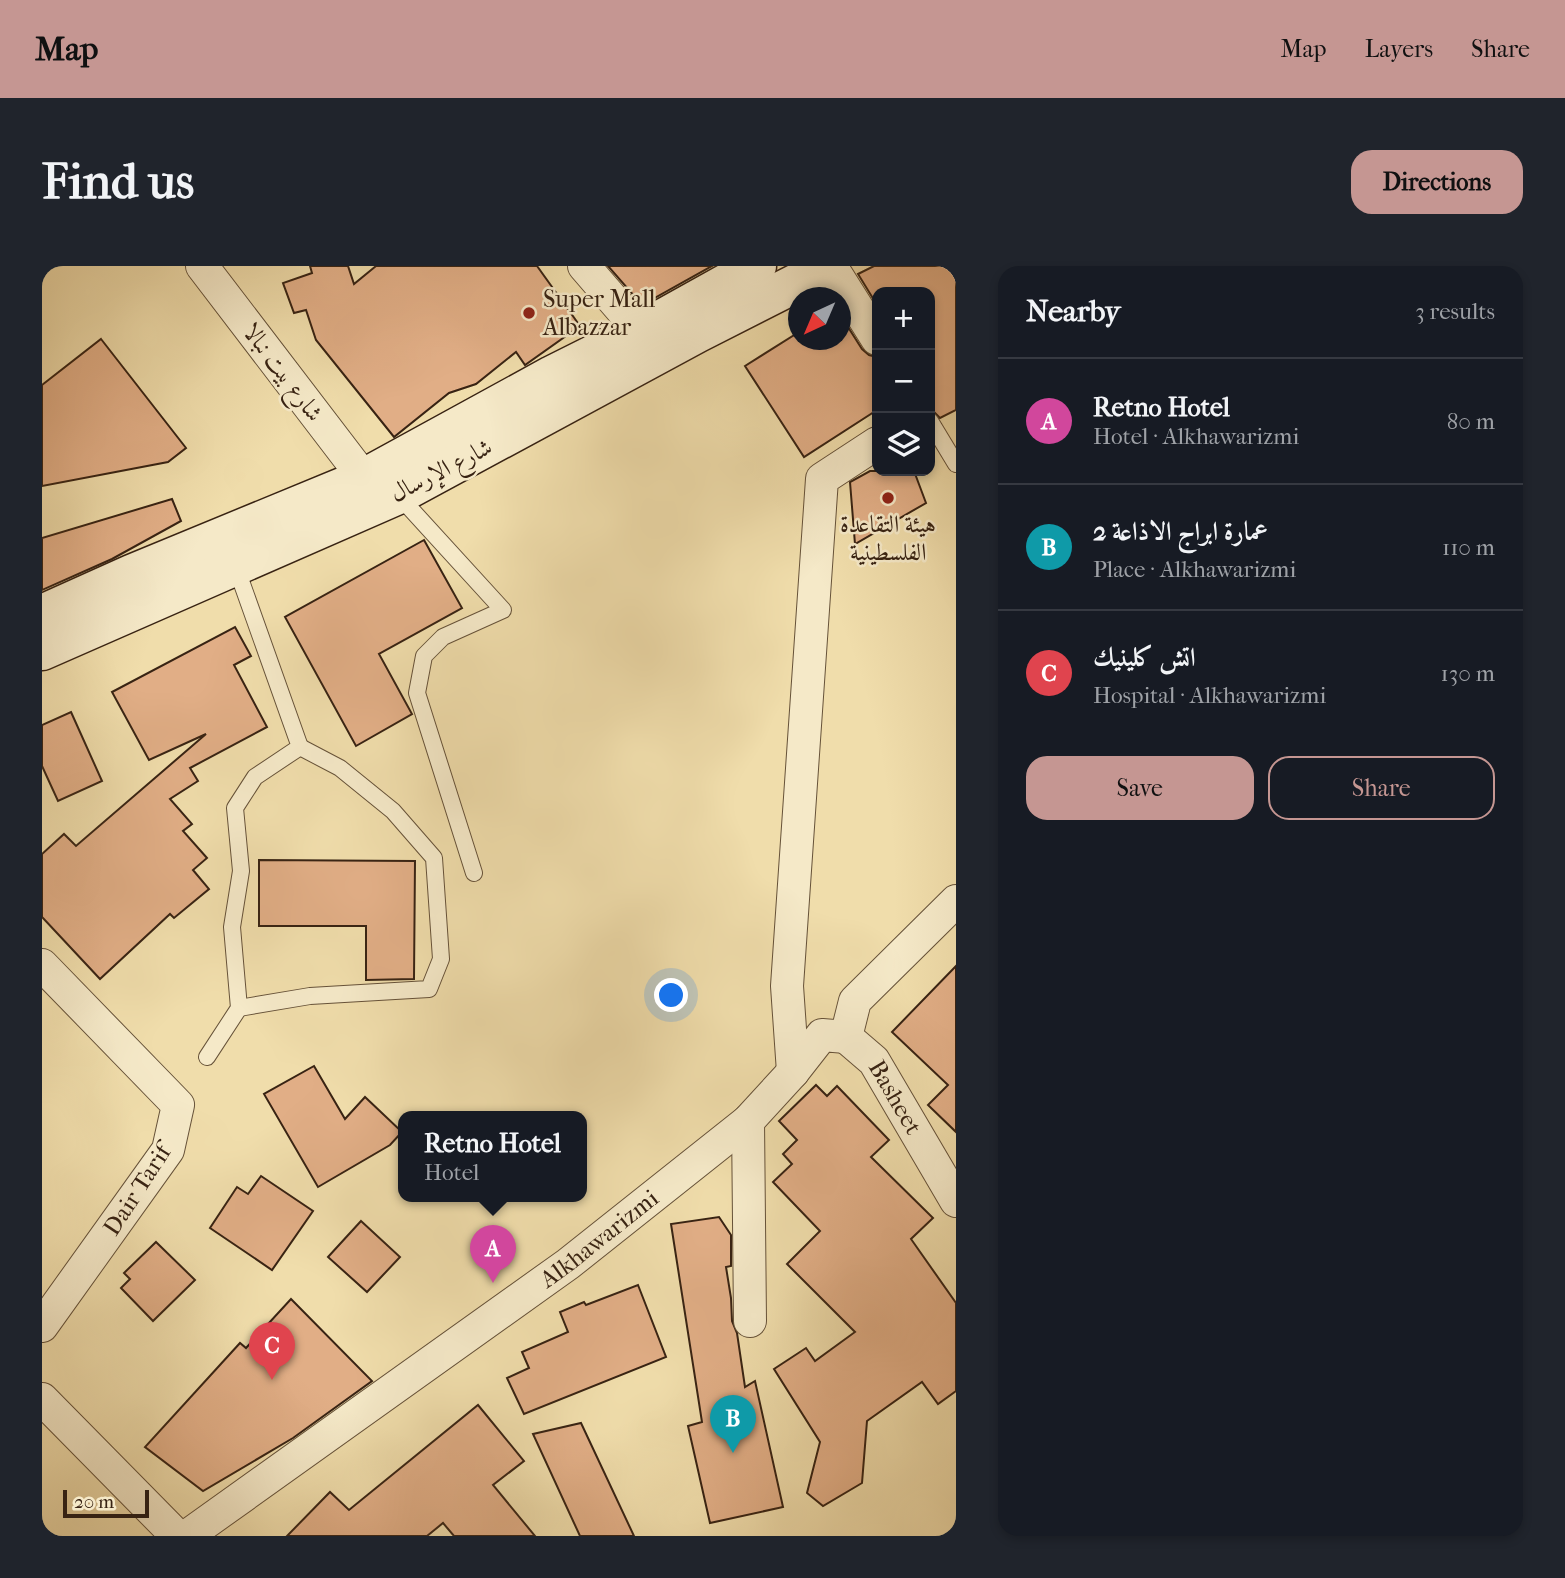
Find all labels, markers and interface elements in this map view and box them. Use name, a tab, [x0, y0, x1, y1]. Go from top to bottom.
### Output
text: Map	[35, 30, 98, 69]
text: Map	[1281, 35, 1327, 63]
text: Layers	[1365, 35, 1433, 63]
text: Share	[1471, 35, 1530, 63]
button: Directions	[1351, 150, 1523, 214]
text: Find us	[42, 153, 194, 211]
place label: Super Mall Albazzar	[542, 285, 656, 341]
north arrow	[788, 287, 851, 350]
map controls	[872, 287, 935, 476]
button: +	[872, 287, 935, 350]
text: Nearby	[1026, 294, 1121, 329]
text: 3 results	[1415, 298, 1495, 325]
marker: Super Mall Albazzar	[521, 305, 537, 321]
street label: شارع بيت نبالا	[232, 317, 329, 430]
button: −	[872, 350, 935, 413]
text: Retno Hotel	[1093, 392, 1230, 423]
text: A	[1042, 408, 1056, 435]
text: 80 m	[1447, 408, 1495, 435]
button: layers	[872, 413, 935, 476]
text: Hotel · Alkhawarizmi	[1093, 423, 1299, 450]
street label: شارع الإرسال	[385, 432, 499, 513]
marker: هيئة التقاعدة الفلسطينية	[880, 490, 896, 506]
place label: هيئة التقاعدة الفلسطينية	[840, 510, 936, 566]
text: عمارة ابراج الاذاعة 2	[1093, 516, 1268, 547]
text: B	[1042, 534, 1056, 561]
text: 110 m	[1442, 534, 1495, 561]
text: Place · Alkhawarizmi	[1093, 556, 1296, 583]
text: اتش كلينيك	[1093, 642, 1196, 673]
text: C	[1041, 660, 1057, 687]
text: 130 m	[1441, 660, 1495, 687]
text: Hospital · Alkhawarizmi	[1093, 682, 1326, 709]
button: Save	[1026, 756, 1254, 820]
button: Share	[1268, 756, 1495, 820]
your location	[654, 978, 688, 1012]
street label: Basheet	[863, 1055, 928, 1140]
popup	[398, 1111, 587, 1202]
text: Retno Hotel	[424, 1128, 561, 1159]
street label: Dair Tarif	[97, 1135, 179, 1241]
text: Hotel	[424, 1159, 479, 1186]
street label: Alkhawarizmi	[534, 1184, 664, 1294]
pin: A	[470, 1225, 516, 1283]
pin: C	[249, 1322, 295, 1380]
pin: B	[710, 1395, 756, 1453]
scale bar	[63, 1487, 149, 1519]
text: 20 m	[74, 1491, 114, 1513]

